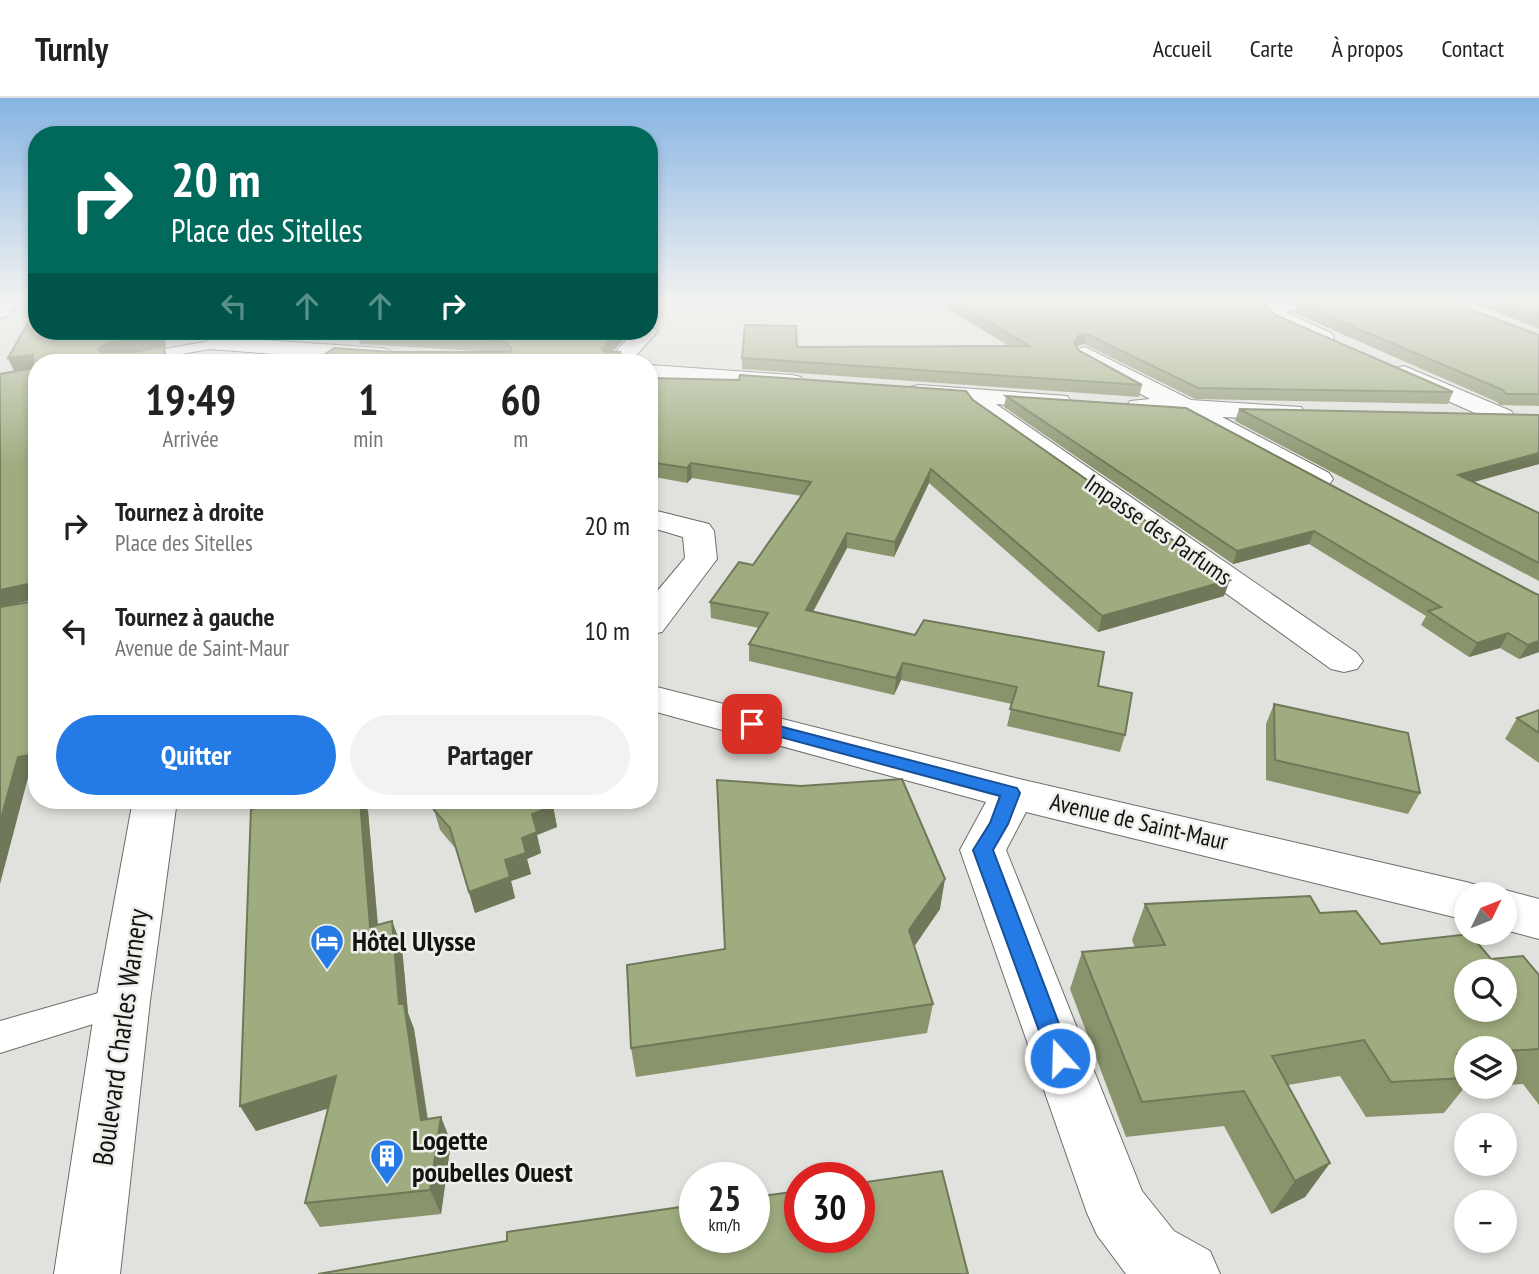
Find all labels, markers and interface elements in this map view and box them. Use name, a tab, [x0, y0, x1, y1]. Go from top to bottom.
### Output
text: Turnly	[35, 27, 108, 70]
text: Accueil	[1153, 33, 1212, 64]
text: Carte	[1250, 33, 1293, 64]
text: À propos	[1331, 33, 1403, 64]
text: Contact	[1441, 33, 1504, 64]
text: 20 m	[171, 147, 260, 211]
icon: right	[56, 154, 147, 245]
text: Place des Sitelles	[171, 209, 363, 251]
icon: left	[215, 287, 253, 325]
icon: ahead	[288, 287, 326, 325]
icon: ahead	[361, 287, 399, 325]
icon: right	[434, 287, 472, 325]
text: 19:49	[145, 372, 236, 427]
text: 1	[358, 372, 378, 427]
text: 60	[501, 372, 541, 427]
text: Arrivée	[163, 424, 219, 453]
text: min	[353, 424, 383, 453]
text: m	[513, 424, 528, 453]
street label: Impasse des Parfums	[1079, 467, 1238, 592]
text: Tournez à droite	[115, 495, 264, 528]
icon: right	[56, 507, 94, 545]
text: 20 m	[584, 509, 630, 542]
text: Place des Sitelles	[115, 528, 253, 557]
text: Tournez à gauche	[115, 600, 275, 633]
icon: left	[56, 612, 94, 650]
text: 10 m	[584, 614, 630, 647]
text: Avenue de Saint-Maur	[115, 633, 289, 662]
pin	[722, 694, 782, 754]
icon: arrive	[733, 705, 771, 743]
button: Quitter	[56, 715, 336, 795]
button: Partager	[350, 715, 630, 795]
street label: Avenue de Saint-Maur	[1047, 786, 1232, 857]
north arrow	[1454, 882, 1517, 945]
map controls	[1454, 882, 1517, 1253]
street label: Boulevard Charles Warnery	[83, 906, 156, 1168]
hotel icon: Hôtel Ulysse	[308, 922, 346, 971]
place label: Hôtel Ulysse	[352, 922, 476, 959]
button: search	[1454, 959, 1517, 1022]
position arrow	[1023, 1021, 1097, 1095]
button: layers	[1454, 1036, 1517, 1099]
button: +	[1454, 1113, 1517, 1176]
place label: Logette poubelles Ouest	[412, 1121, 573, 1190]
building icon: Logette poubelles Ouest	[368, 1137, 406, 1186]
speed limit sign: 30	[784, 1162, 875, 1253]
text: 25	[708, 1175, 741, 1221]
button: −	[1454, 1190, 1517, 1253]
text: km/h	[709, 1213, 740, 1236]

